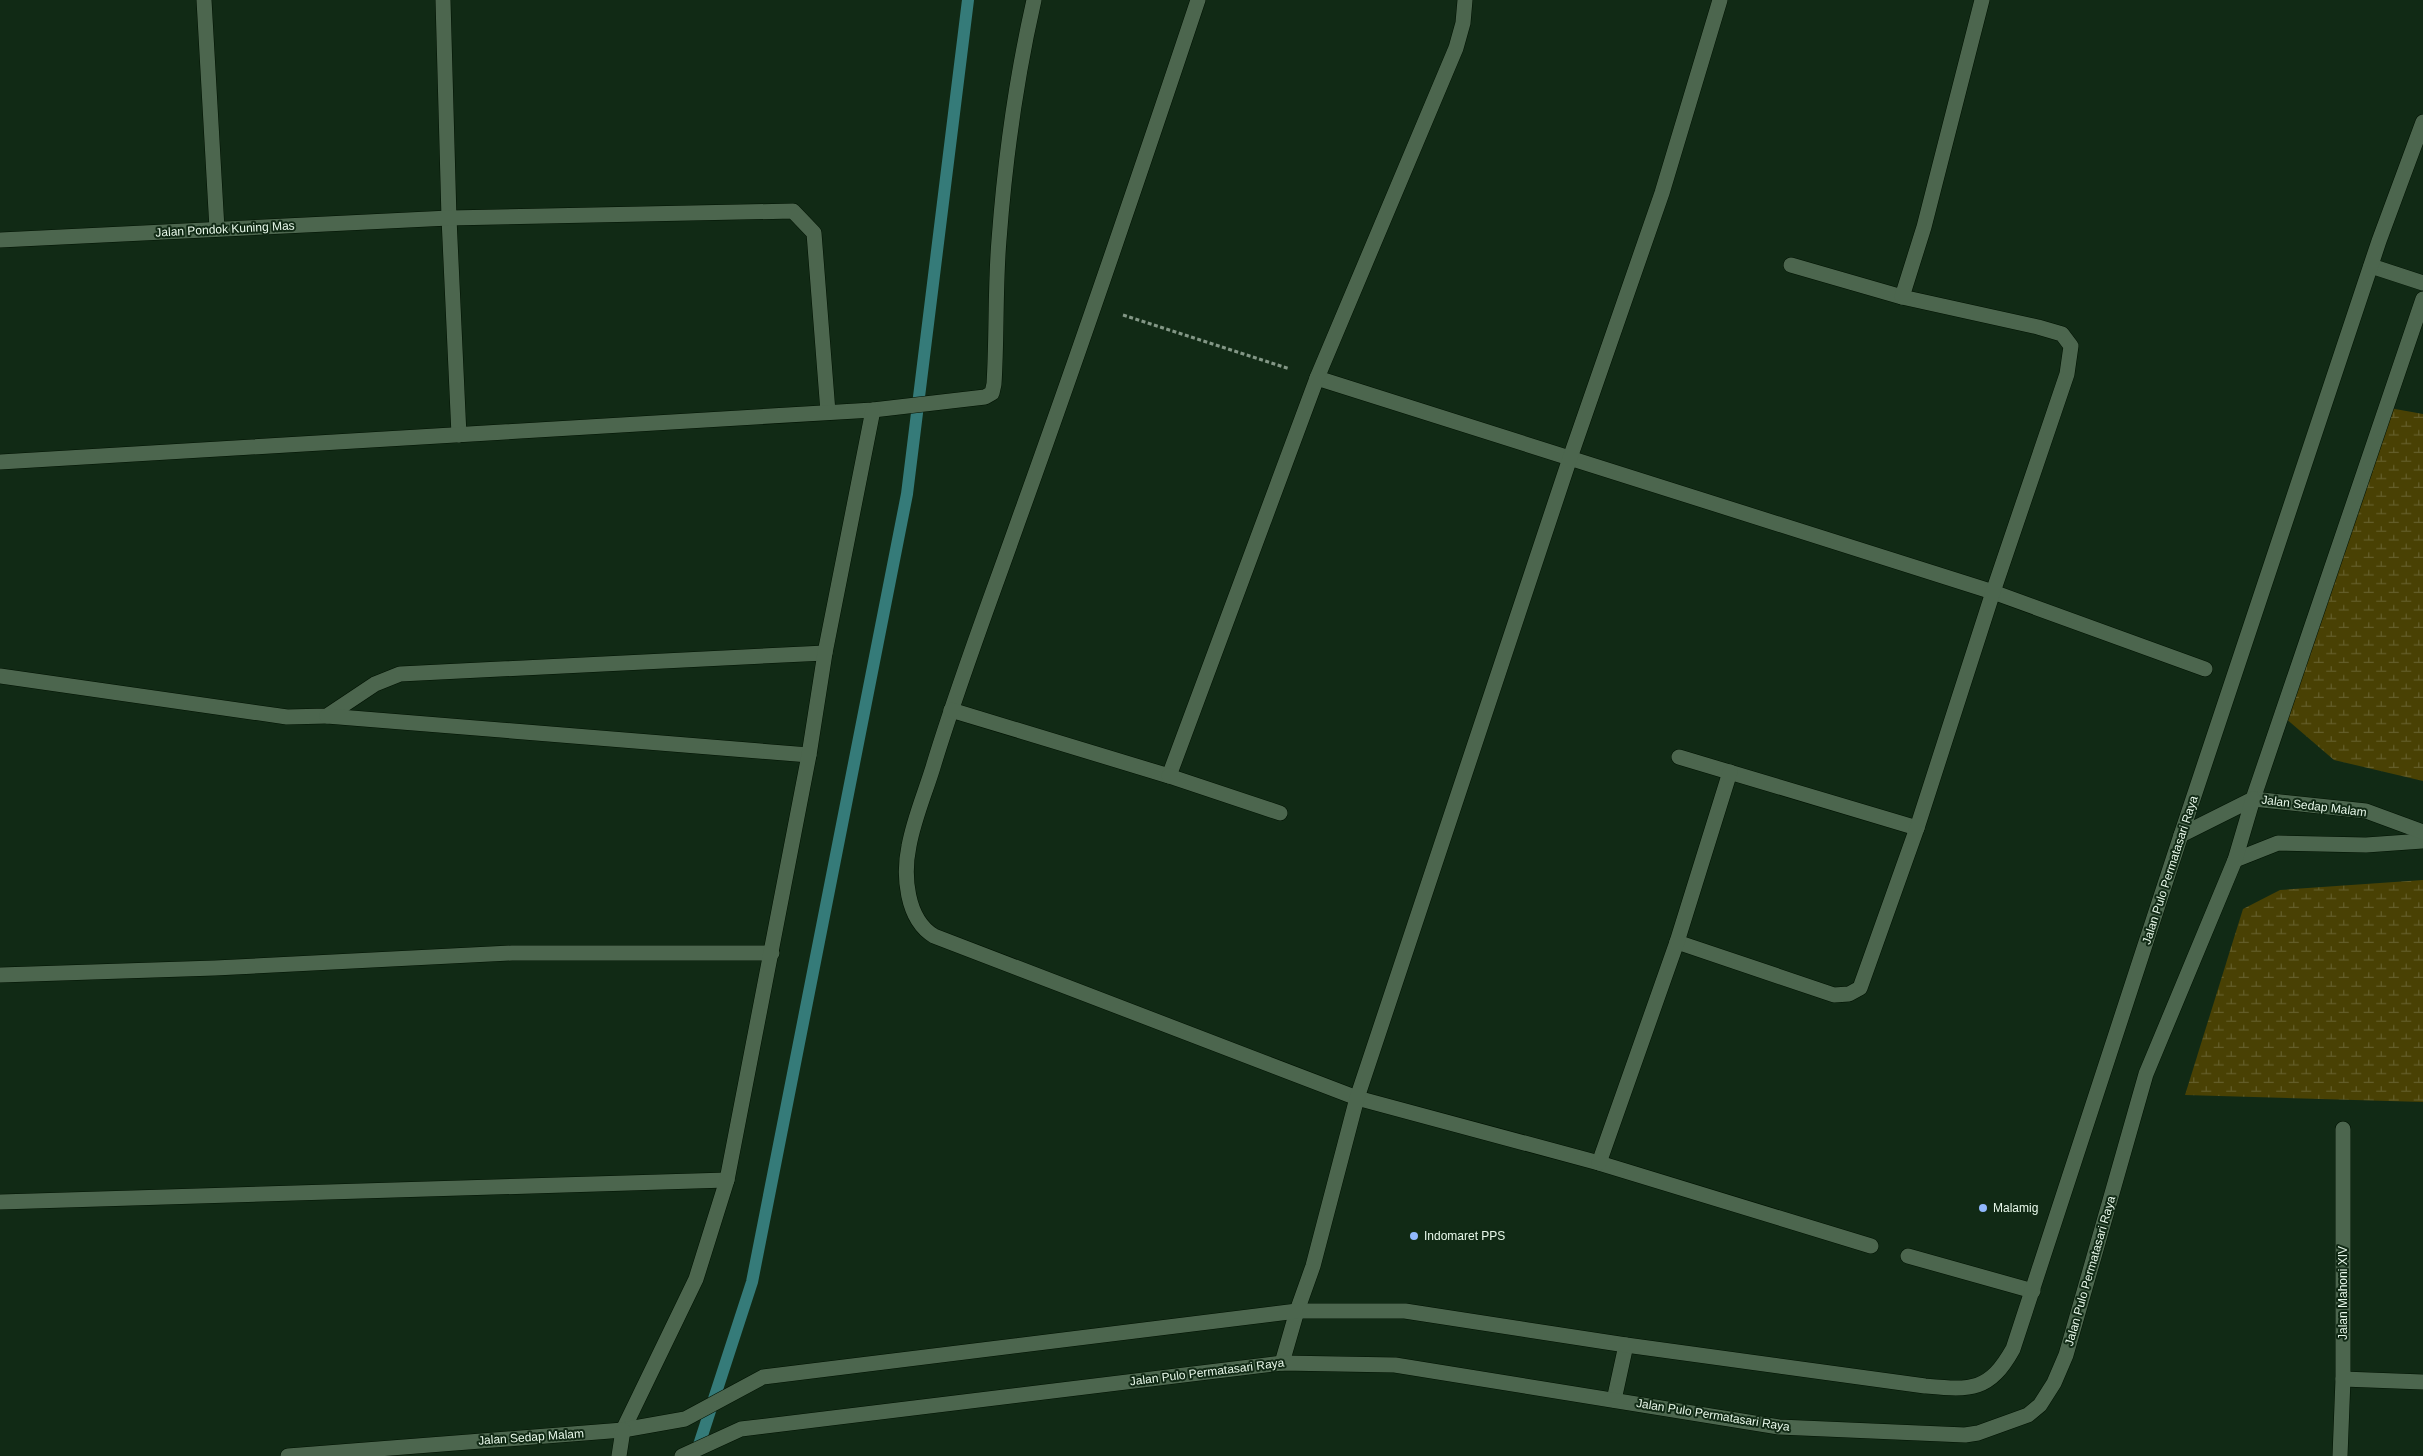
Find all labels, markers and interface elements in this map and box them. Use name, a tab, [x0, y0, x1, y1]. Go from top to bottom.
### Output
street label: Jalan Pondok Kuning Mas	[155, 218, 295, 240]
street label: Jalan Sedap Malam	[2261, 793, 2367, 819]
street label: Jalan Pulo Permatasari Raya	[2139, 794, 2201, 946]
street label: Jalan Pulo Permatasari Raya	[2062, 1194, 2118, 1348]
place label: Malamig	[1993, 1201, 2038, 1215]
marker: Malamig	[1977, 1202, 1989, 1214]
place label: Indomaret PPS	[1424, 1229, 1505, 1243]
marker: Indomaret PPS	[1408, 1230, 1420, 1242]
street label: Jalan Mahoni XIV	[2336, 1246, 2350, 1340]
street label: Jalan Pulo Permatasari Raya	[1129, 1356, 1285, 1388]
street label: Jalan Pulo Permatasari Raya	[1635, 1396, 1791, 1434]
street label: Jalan Sedap Malam	[478, 1426, 584, 1448]

